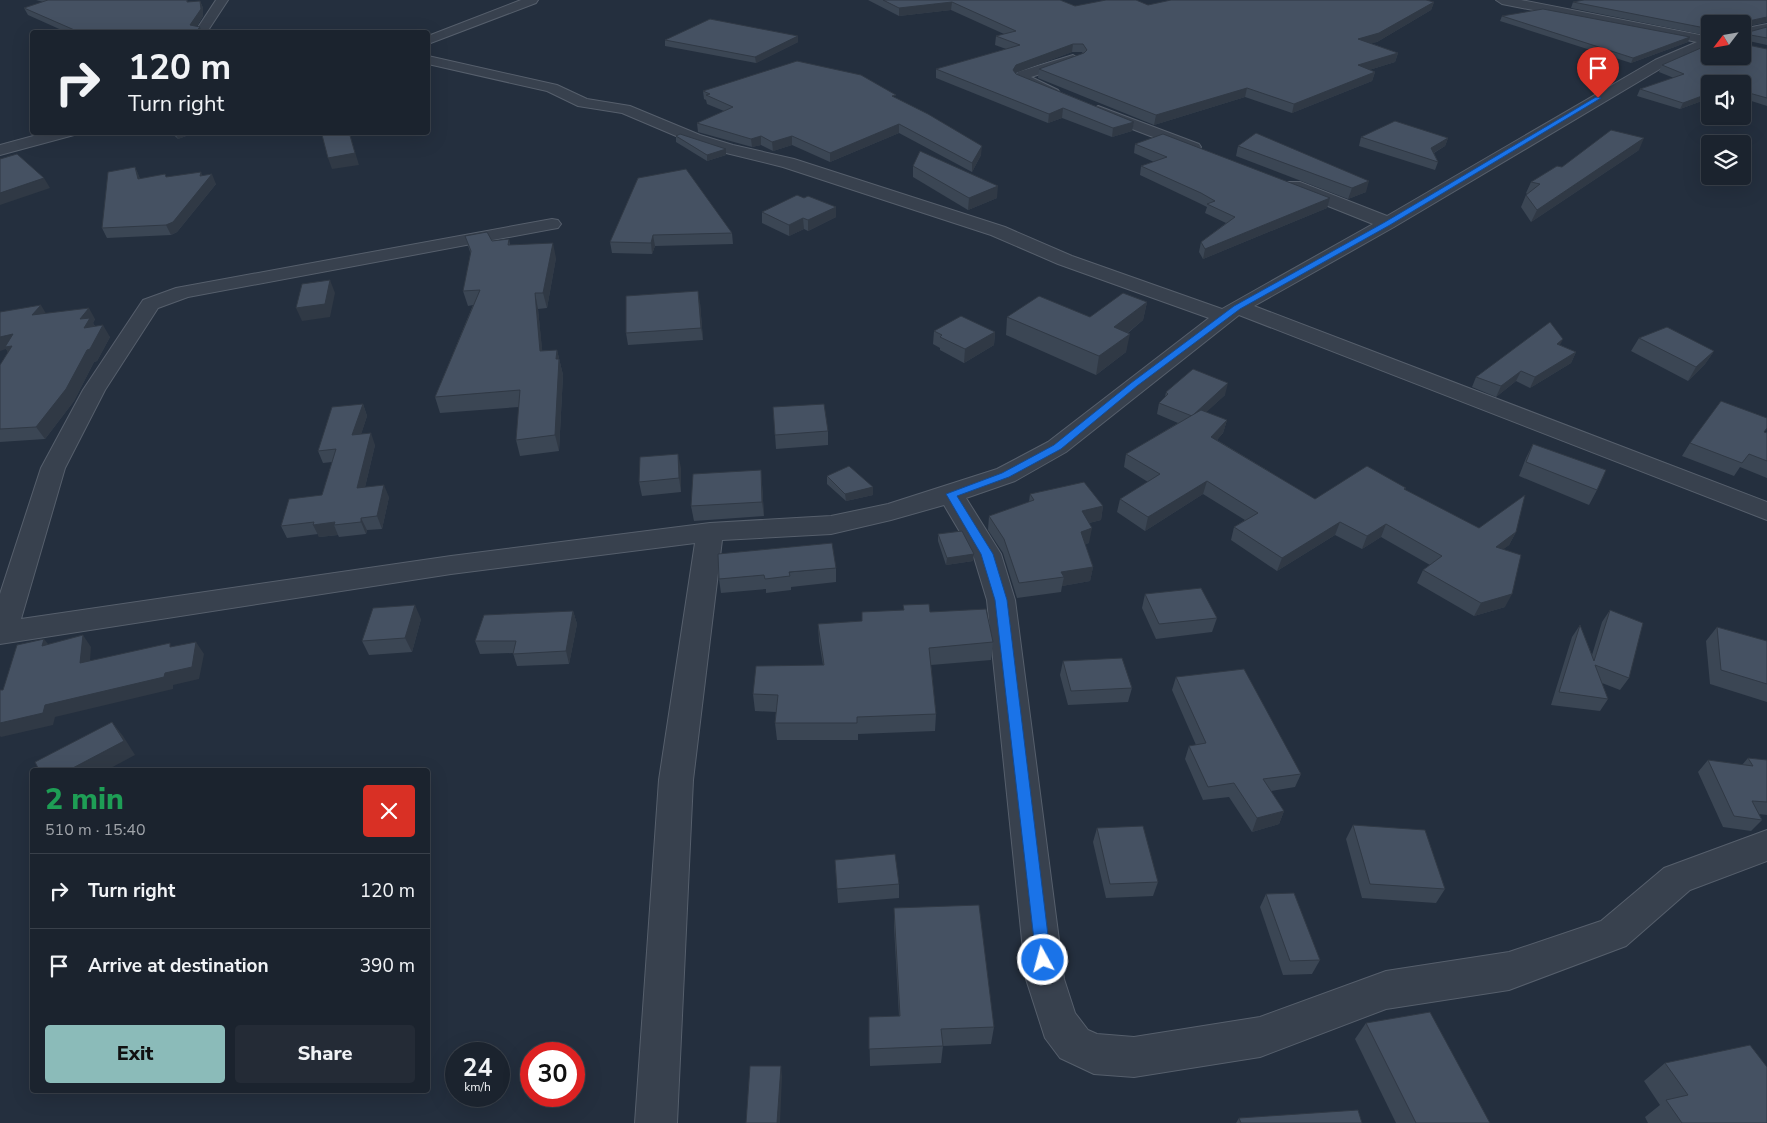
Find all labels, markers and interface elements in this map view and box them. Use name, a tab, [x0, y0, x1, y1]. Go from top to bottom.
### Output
north arrow	[1701, 15, 1751, 65]
map controls	[1701, 15, 1751, 185]
text: 120 m	[128, 44, 231, 91]
pin	[1577, 47, 1619, 98]
icon: right	[45, 50, 110, 115]
icon: arrive	[1584, 54, 1612, 82]
button: sound	[1701, 75, 1751, 125]
text: Turn right	[128, 89, 224, 119]
button: layers	[1701, 135, 1751, 185]
text: 2 min	[45, 779, 124, 820]
button: close	[363, 785, 415, 837]
text: 510 m · 15:40	[45, 819, 146, 841]
icon: right	[45, 877, 73, 905]
text: Turn right	[88, 878, 175, 904]
text: 120 m	[360, 878, 415, 904]
position arrow	[1016, 933, 1068, 985]
icon: arrive	[45, 952, 73, 980]
text: Arrive at destination	[88, 953, 269, 979]
text: 390 m	[360, 953, 415, 979]
button: Exit	[45, 1025, 225, 1083]
button: Share	[235, 1025, 415, 1083]
speed limit sign: 30	[520, 1042, 585, 1107]
text: 24	[462, 1051, 493, 1085]
text: km/h	[464, 1079, 491, 1095]

